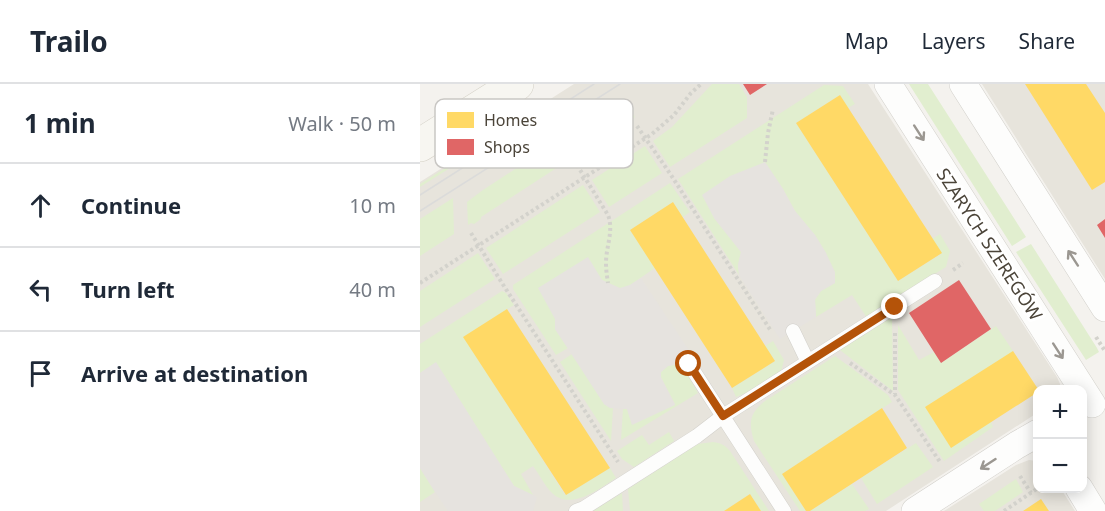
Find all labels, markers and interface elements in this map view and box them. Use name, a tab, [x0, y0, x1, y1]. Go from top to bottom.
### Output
text: Trailo	[30, 22, 108, 60]
text: Map	[845, 27, 889, 55]
text: Layers	[922, 27, 986, 55]
text: Share	[1019, 27, 1075, 55]
legend	[435, 99, 633, 168]
text: 1 min	[24, 105, 96, 141]
text: Homes	[484, 109, 537, 131]
text: Walk · 50 m	[288, 110, 396, 137]
one-way arrow	[914, 124, 926, 141]
text: Shops	[484, 136, 530, 158]
street label: SZARYCH SZEREGÓW	[932, 163, 1048, 325]
icon: ahead	[24, 189, 57, 222]
text: Continue	[81, 190, 181, 220]
text: 10 m	[349, 192, 396, 219]
one-way arrow	[1067, 250, 1080, 267]
icon: left	[24, 273, 57, 306]
text: Turn left	[81, 274, 175, 304]
text: 40 m	[349, 276, 396, 303]
route end	[881, 293, 907, 319]
one-way arrow	[1053, 342, 1065, 359]
route start	[675, 350, 701, 376]
icon: arrive	[24, 357, 57, 390]
text: Arrive at destination	[81, 358, 308, 388]
map controls	[1033, 385, 1087, 493]
button: +	[1033, 385, 1087, 439]
button: −	[1033, 439, 1087, 493]
one-way arrow	[980, 458, 997, 470]

